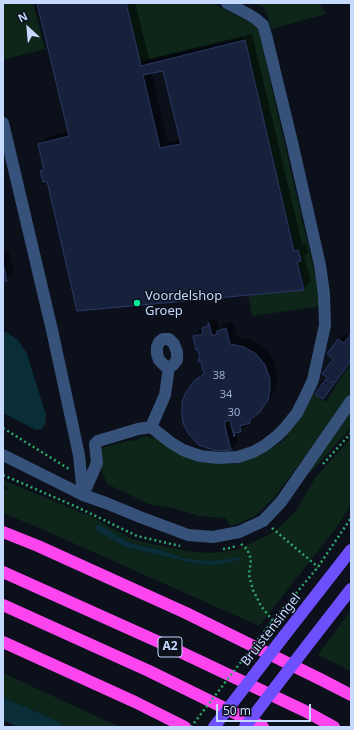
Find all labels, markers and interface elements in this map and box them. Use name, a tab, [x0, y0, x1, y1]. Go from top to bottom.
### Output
north arrow	[8, 8, 48, 48]
text: N	[15, 8, 30, 25]
place label: Voordelshop Groep	[145, 288, 222, 319]
marker: Voordelshop Groep	[132, 298, 142, 308]
house number: 38	[213, 369, 225, 383]
house number: 34	[220, 388, 232, 402]
house number: 30	[228, 406, 240, 420]
street label: Bruistensingel	[238, 591, 304, 669]
road number: A2	[158, 637, 182, 657]
scale bar	[218, 696, 313, 722]
text: 50 m	[223, 702, 251, 719]

